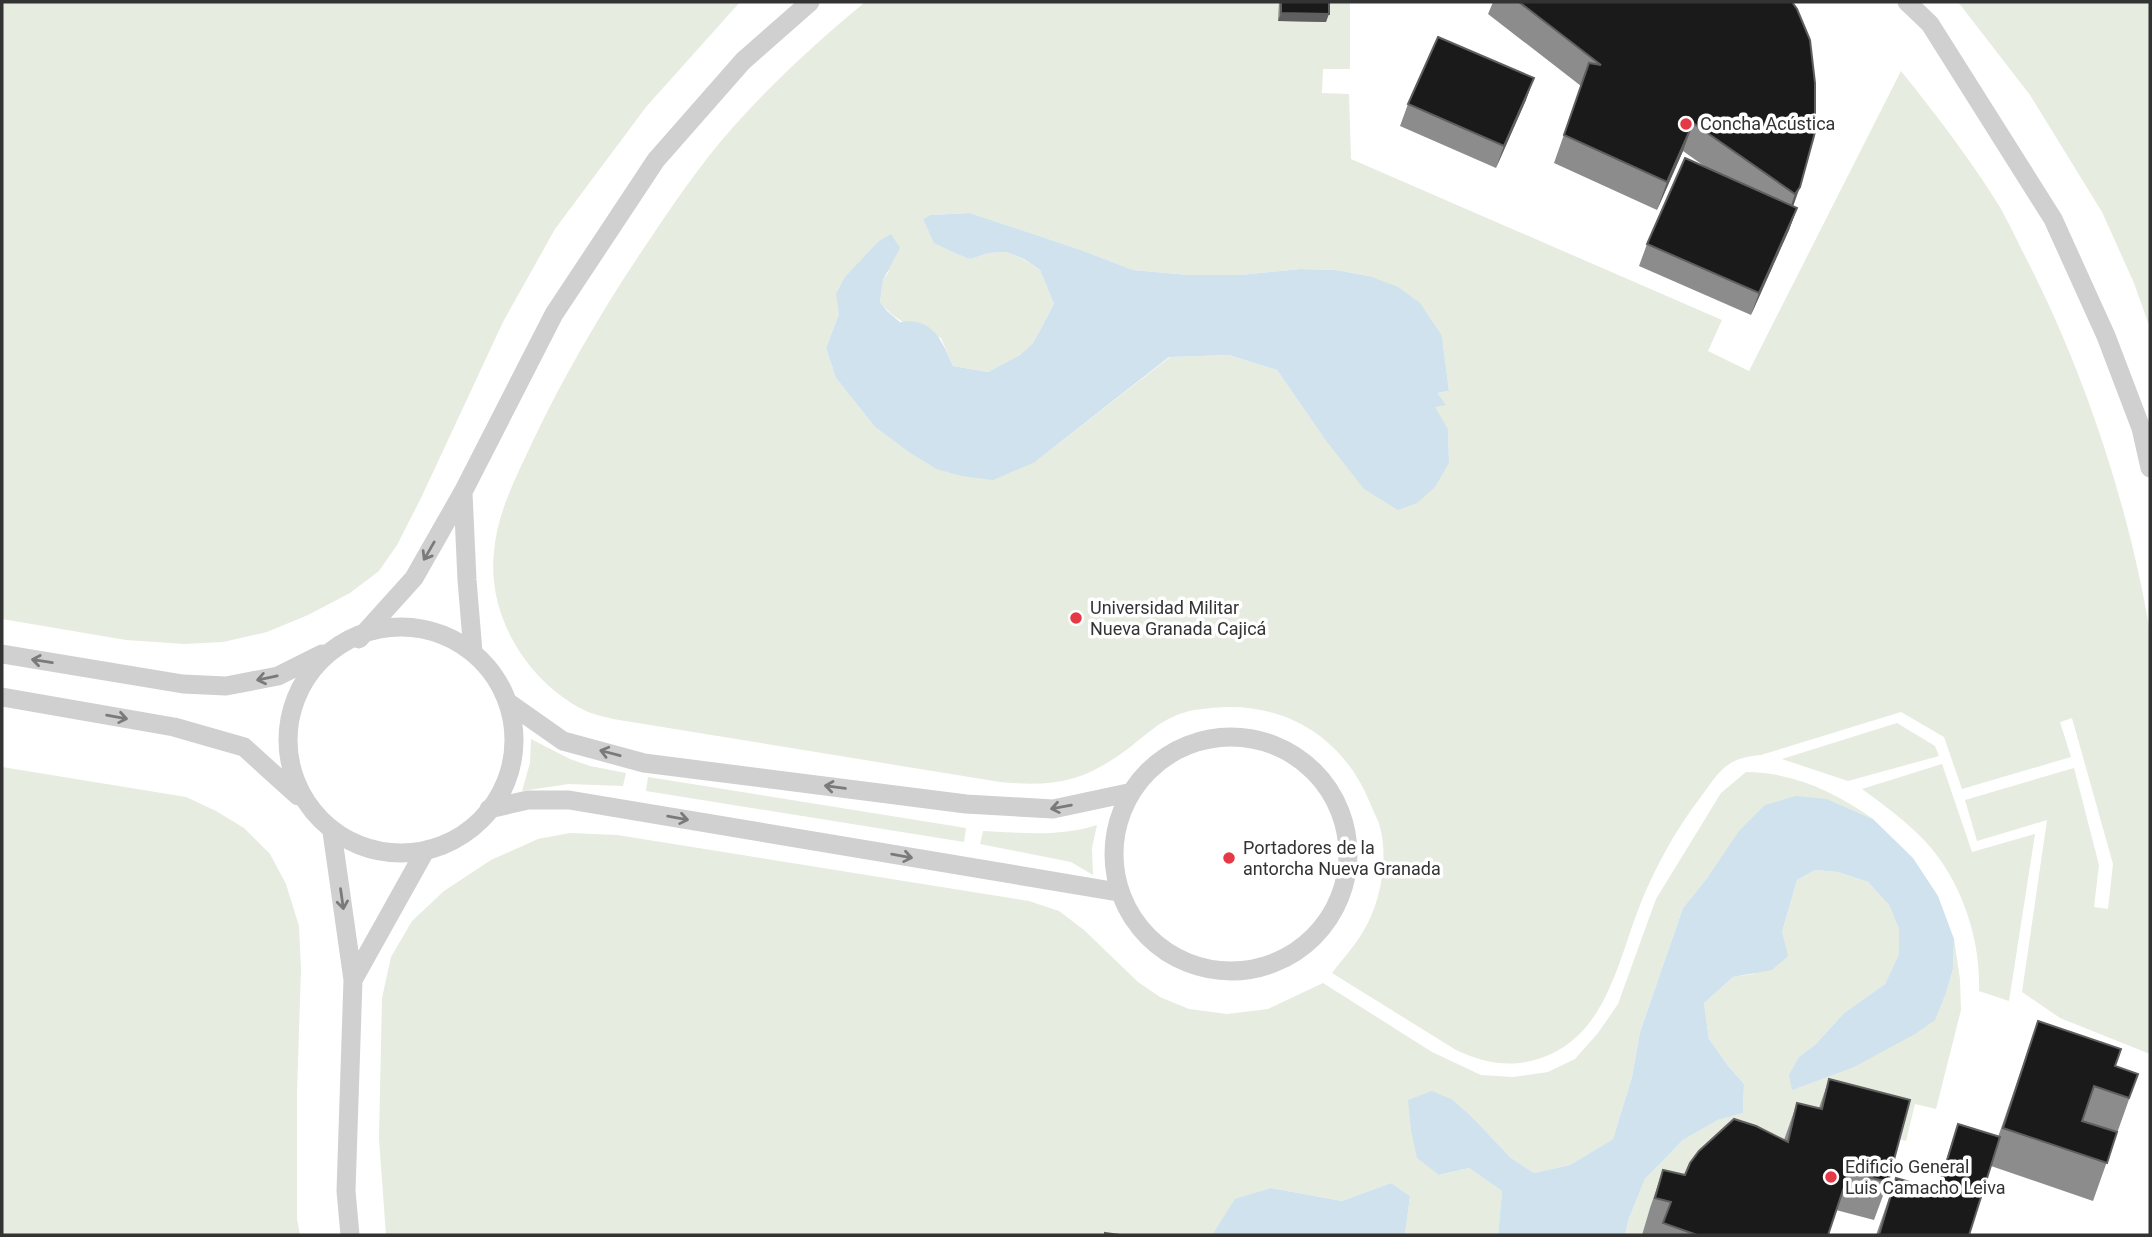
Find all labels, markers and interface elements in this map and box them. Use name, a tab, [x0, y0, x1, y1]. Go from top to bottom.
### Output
place label: Concha Acústica	[1700, 113, 1835, 134]
marker: Concha Acústica	[1678, 116, 1694, 132]
one-way arrow	[422, 540, 435, 561]
place label: Universidad Militar Nueva Granada Cajicá	[1090, 597, 1266, 639]
marker: Universidad Militar Nueva Granada Cajicá	[1068, 610, 1084, 626]
one-way arrow	[31, 654, 54, 667]
one-way arrow	[256, 671, 279, 685]
one-way arrow	[105, 711, 128, 724]
one-way arrow	[599, 746, 621, 759]
one-way arrow	[824, 781, 847, 794]
one-way arrow	[1050, 801, 1073, 814]
one-way arrow	[666, 812, 689, 825]
place label: Portadores de la antorcha Nueva Granada	[1243, 837, 1441, 879]
one-way arrow	[890, 850, 913, 863]
marker: Portadores de la antorcha Nueva Granada	[1221, 850, 1237, 866]
one-way arrow	[336, 887, 349, 910]
place label: Edificio General Luis Camacho Leiva	[1845, 1156, 2006, 1198]
marker: Edificio General Luis Camacho Leiva	[1823, 1169, 1839, 1185]

